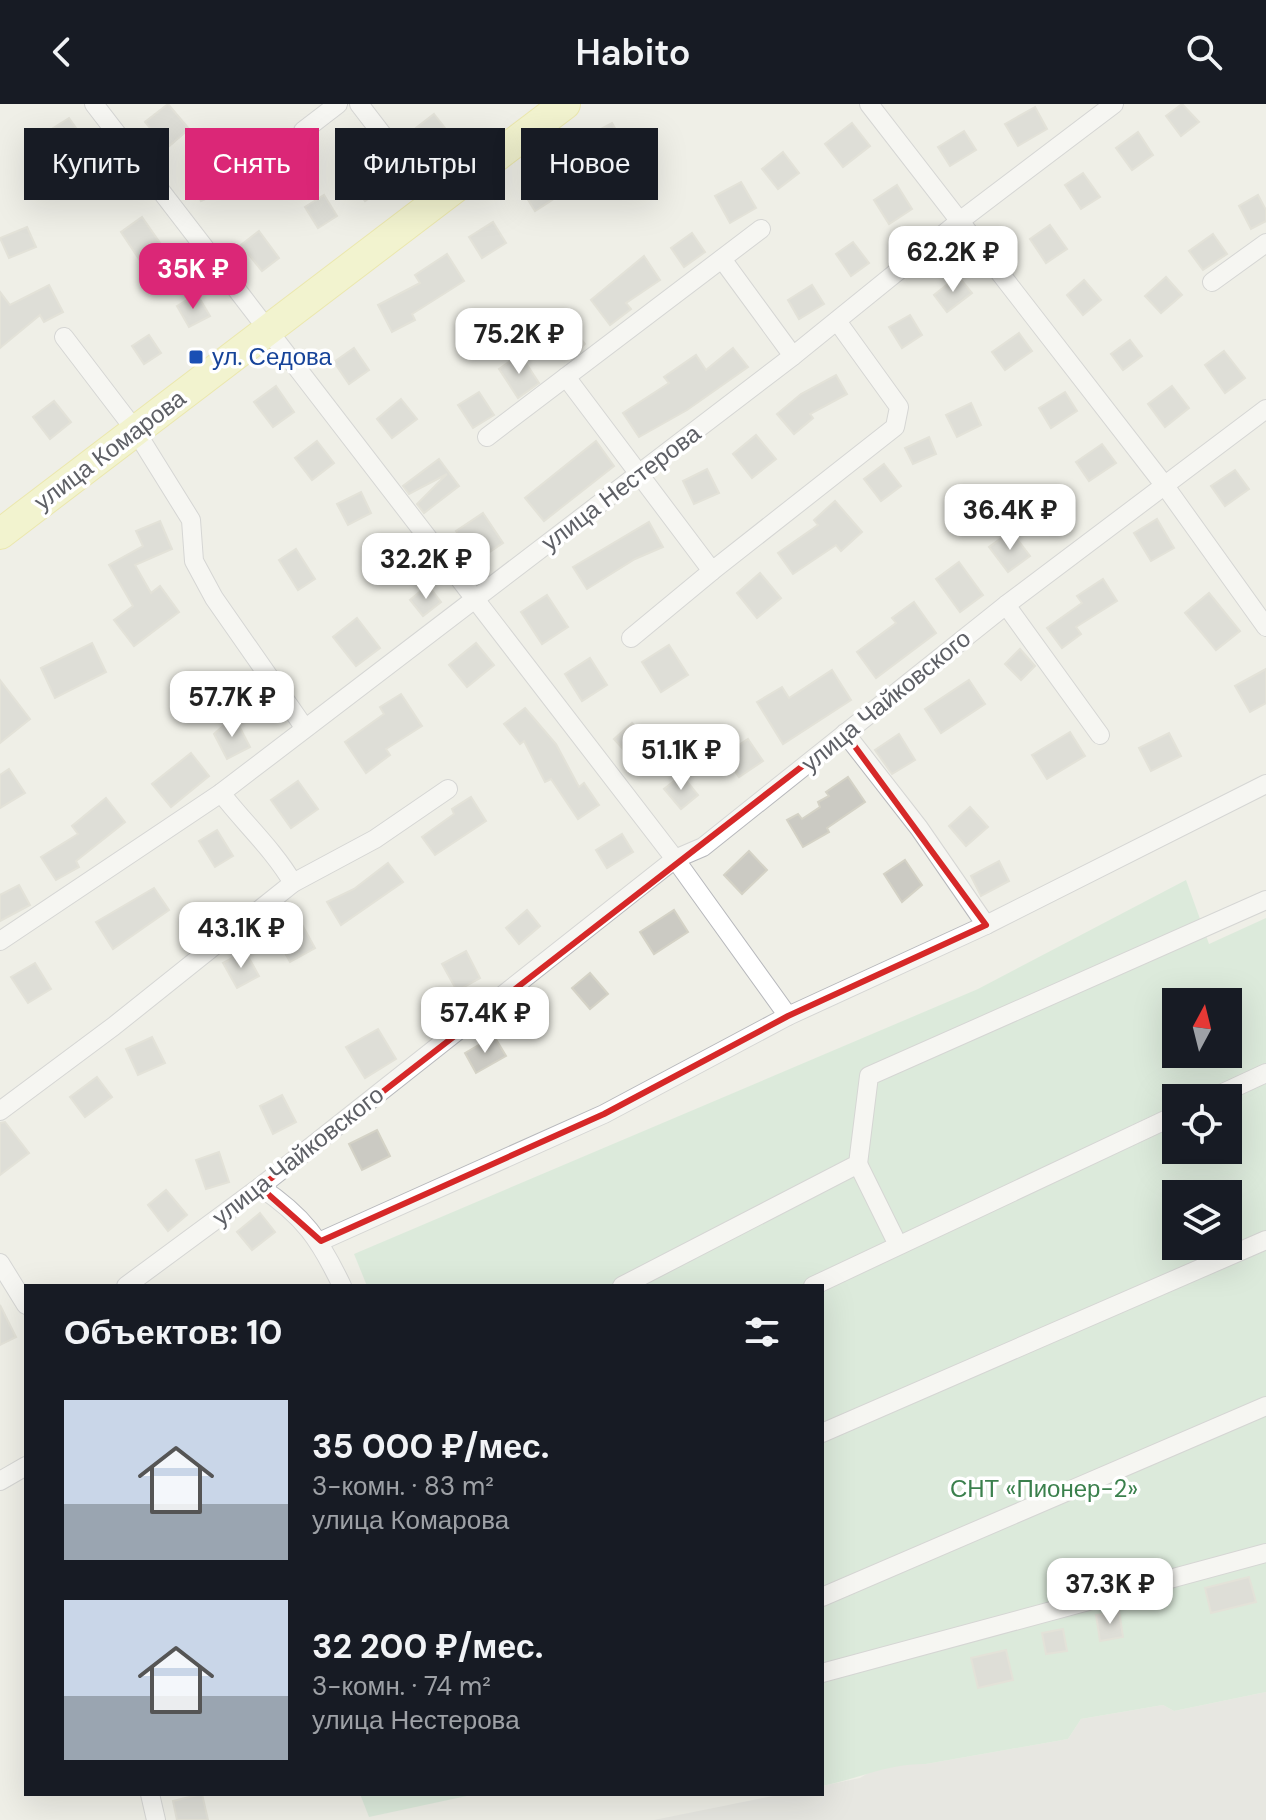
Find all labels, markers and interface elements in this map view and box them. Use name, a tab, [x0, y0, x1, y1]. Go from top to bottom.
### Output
text: Habito	[575, 29, 691, 76]
icon: back	[40, 30, 84, 74]
icon: search	[1182, 30, 1226, 74]
chip: Купить	[24, 128, 169, 200]
chip: Снять	[185, 128, 319, 200]
chip: Фильтры	[335, 128, 505, 200]
chip: Новое	[521, 128, 658, 200]
pin: 62.2K ₽	[879, 226, 1027, 294]
text: 62.2K ₽	[907, 235, 999, 269]
pin: 35K ₽	[137, 243, 249, 311]
text: 35K ₽	[157, 252, 229, 286]
pin: 75.2K ₽	[445, 308, 593, 376]
text: 75.2K ₽	[473, 317, 565, 351]
place label: ул. Седова	[212, 341, 333, 372]
marker: ул. Седова	[187, 348, 205, 366]
street label: улица Комарова	[28, 382, 192, 517]
street label: улица Нестерова	[535, 417, 707, 558]
pin: 36.4K ₽	[936, 484, 1084, 552]
text: 36.4K ₽	[963, 493, 1057, 527]
pin: 32.2K ₽	[352, 533, 500, 601]
text: 32.2K ₽	[380, 542, 472, 576]
street label: улица Чайковского	[795, 623, 977, 779]
pin: 57.7K ₽	[158, 671, 306, 739]
text: 57.7K ₽	[188, 680, 276, 714]
pin: 51.1K ₽	[607, 724, 755, 792]
text: 51.1K ₽	[641, 733, 721, 767]
pin: 43.1K ₽	[167, 902, 315, 970]
text: 43.1K ₽	[197, 911, 285, 945]
pin: 57.4K ₽	[411, 987, 559, 1055]
north arrow	[1162, 988, 1242, 1068]
map controls	[1162, 988, 1242, 1260]
text: 57.4K ₽	[439, 996, 531, 1030]
street label: улица Чайковского	[206, 1079, 390, 1232]
button: locate	[1162, 1084, 1242, 1164]
button: layers	[1162, 1180, 1242, 1260]
text: Объектов: 10	[64, 1310, 283, 1355]
icon: filters	[740, 1310, 784, 1354]
text: 35 000 ₽/мес.	[312, 1424, 549, 1469]
icon: home	[128, 1432, 224, 1528]
text: 3-комн. · 83 m²	[312, 1469, 494, 1503]
park label: СНТ «Пионер-2»	[950, 1473, 1138, 1504]
text: улица Комарова	[312, 1503, 509, 1537]
pin: 37.3K ₽	[1036, 1558, 1184, 1626]
text: 37.3K ₽	[1065, 1567, 1155, 1601]
text: 32 200 ₽/мес.	[312, 1624, 543, 1669]
icon: home	[128, 1632, 224, 1728]
text: 3-комн. · 74 m²	[312, 1669, 491, 1703]
text: улица Нестерова	[312, 1703, 520, 1737]

